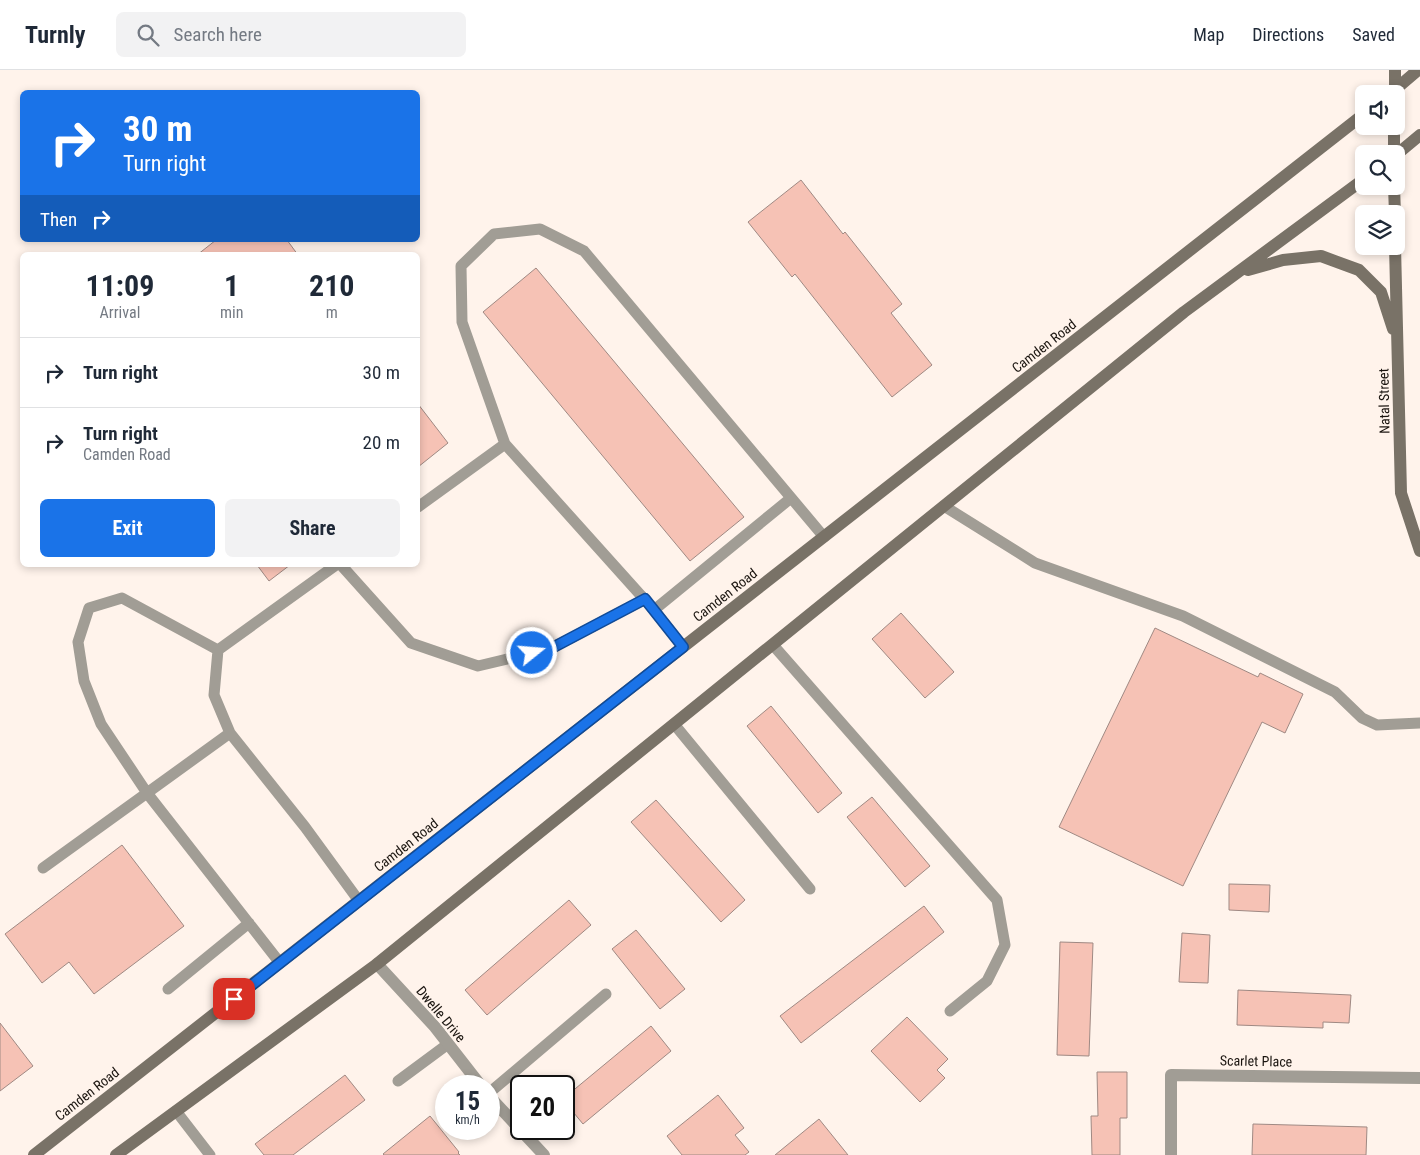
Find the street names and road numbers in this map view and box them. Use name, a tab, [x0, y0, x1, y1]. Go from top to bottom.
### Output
street label: Camden Road	[1009, 316, 1079, 376]
street label: Natal Street	[1375, 368, 1393, 434]
street label: Camden Road	[690, 565, 760, 625]
street label: Camden Road	[371, 815, 441, 875]
street label: Dwelle Drive	[413, 983, 469, 1045]
street label: Scarlet Place	[1220, 1052, 1293, 1070]
street label: Camden Road	[52, 1064, 122, 1124]

